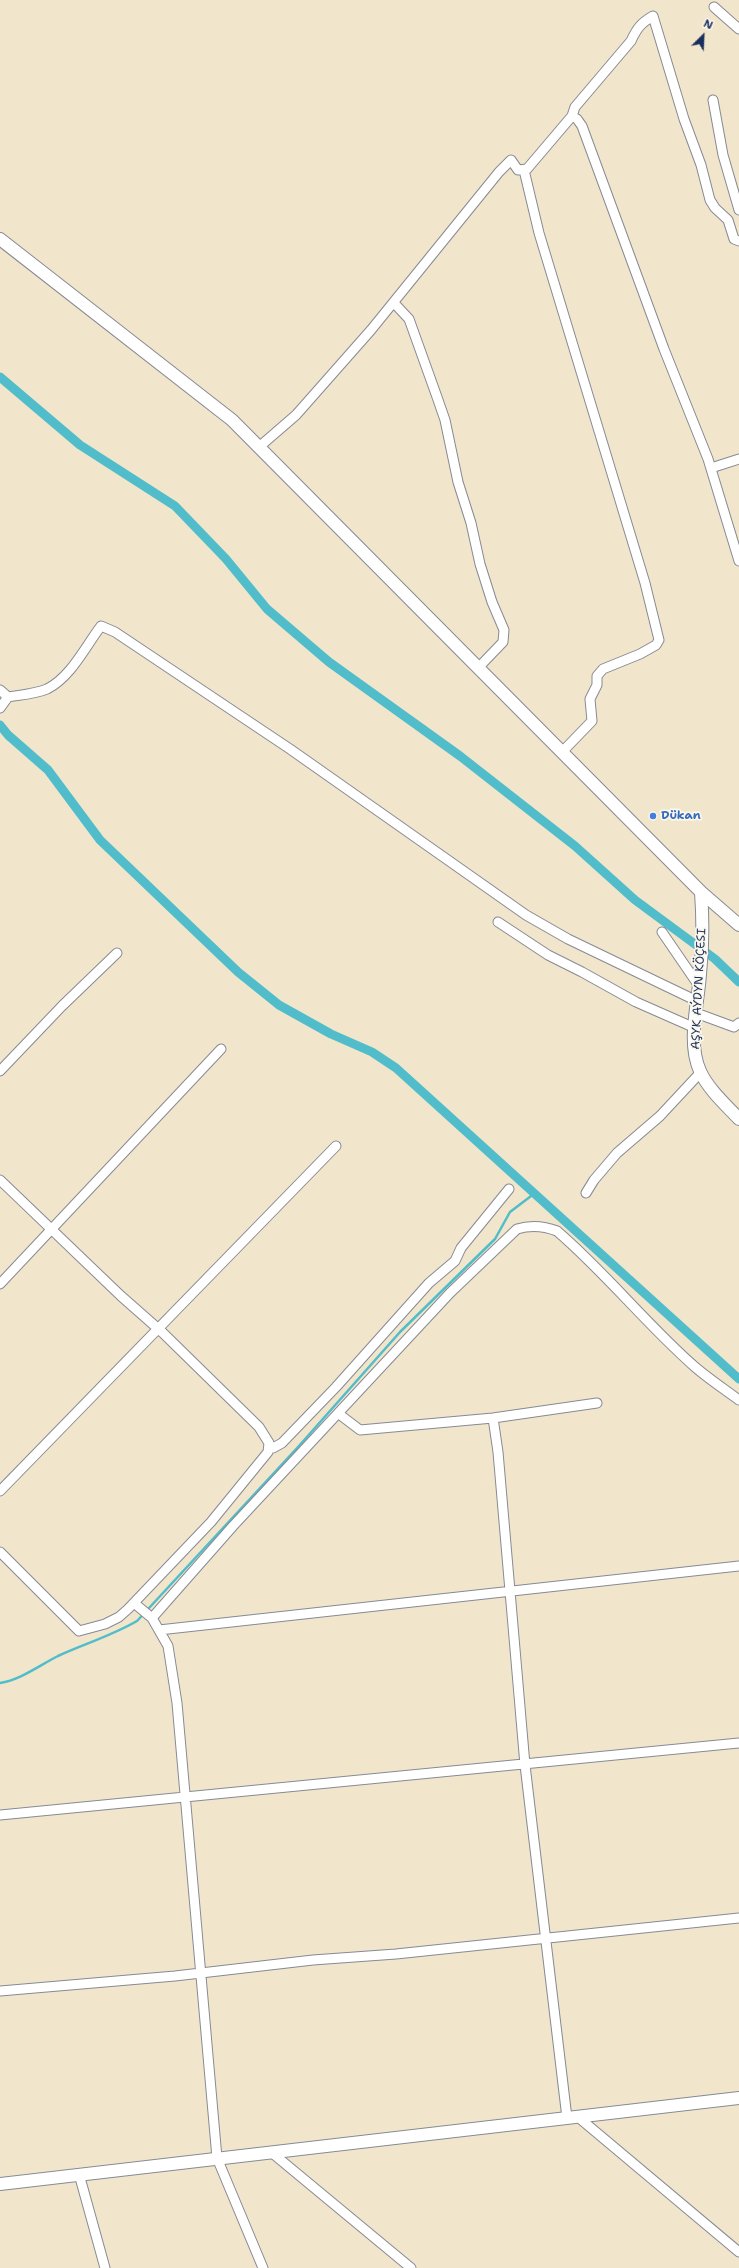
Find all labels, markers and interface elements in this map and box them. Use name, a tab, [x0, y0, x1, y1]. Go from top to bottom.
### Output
north arrow	[683, 16, 723, 56]
text: N	[701, 16, 715, 33]
place label: Dükan	[661, 809, 701, 823]
marker: Dükan	[648, 811, 658, 821]
street label: AŞYK AÝDYN KÖÇESI	[689, 928, 709, 1050]

